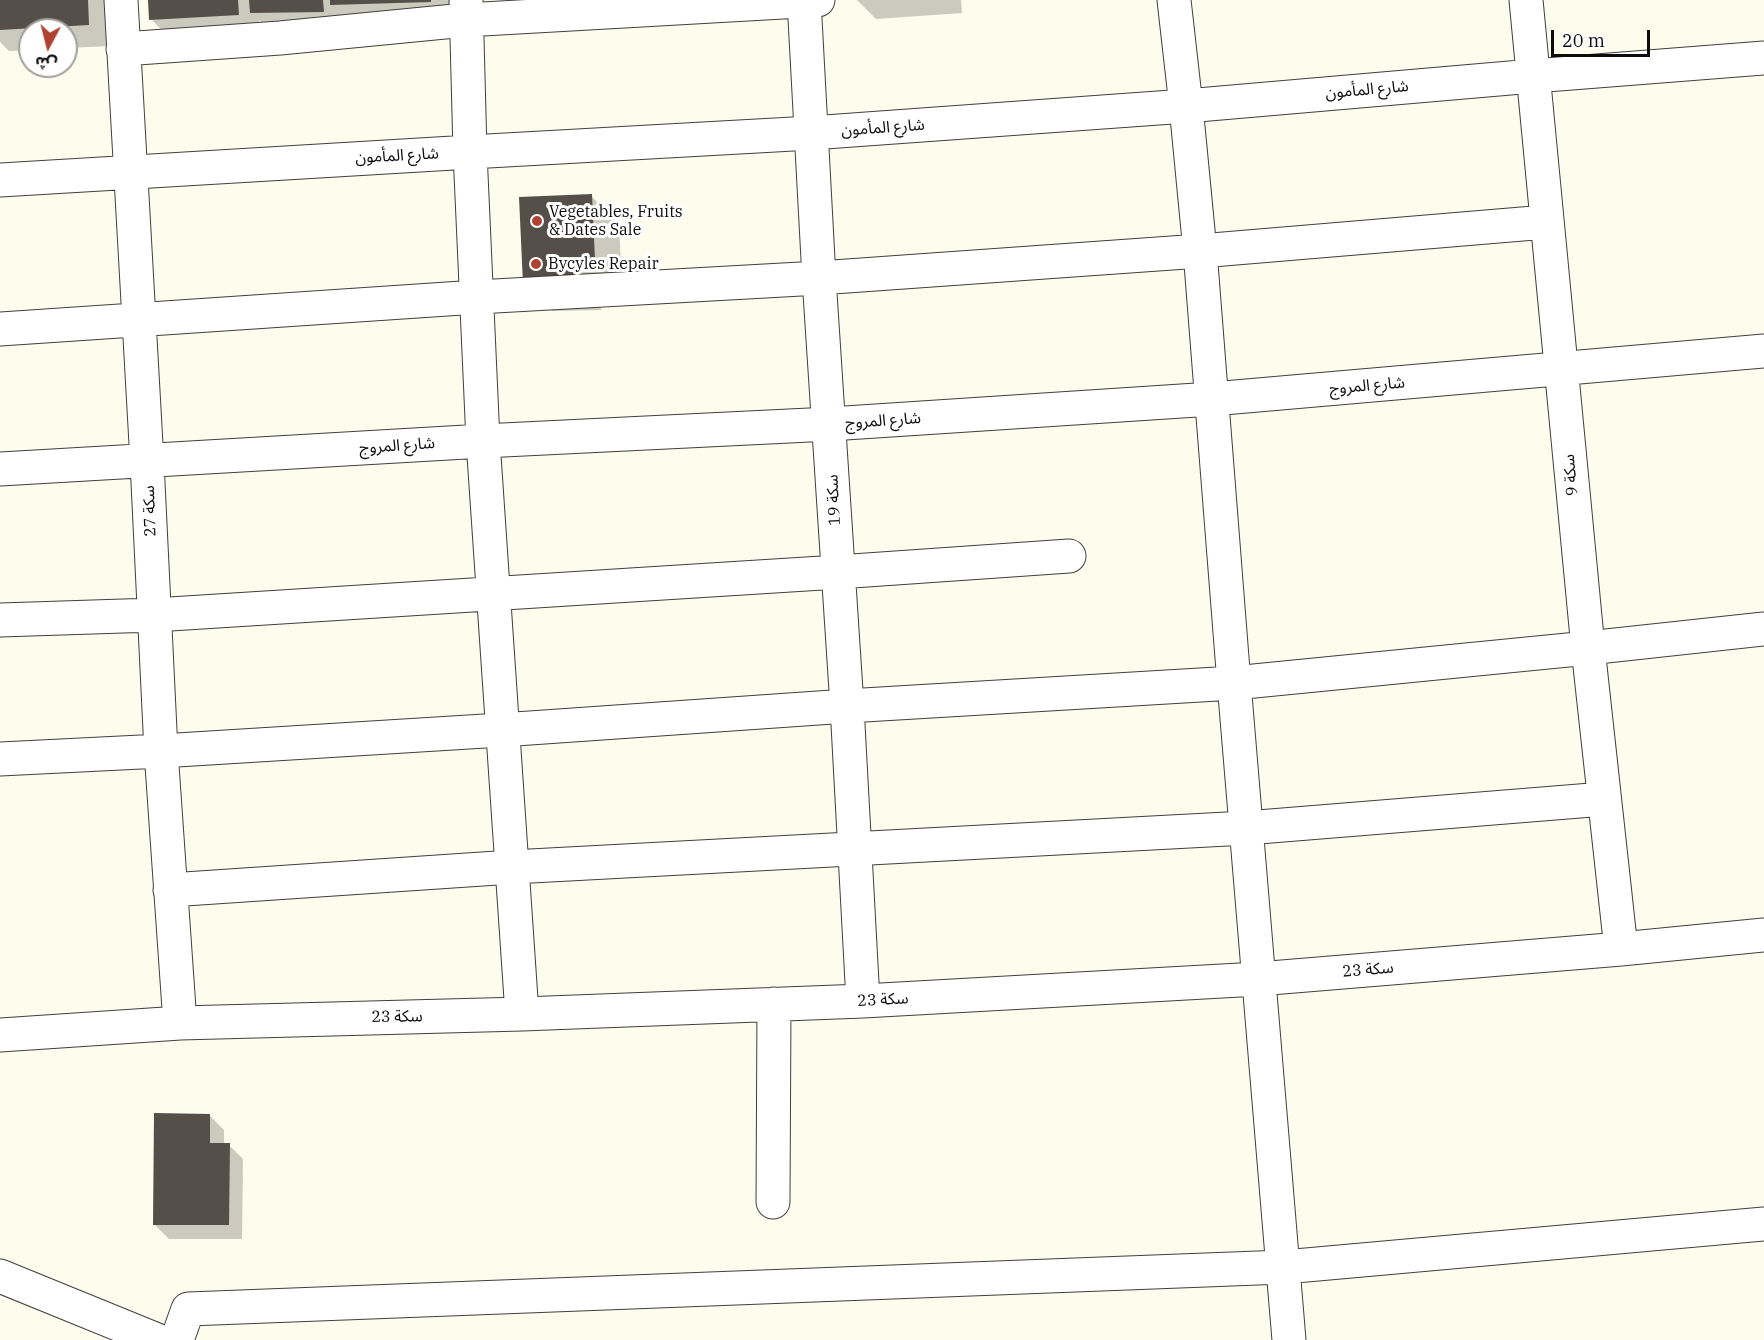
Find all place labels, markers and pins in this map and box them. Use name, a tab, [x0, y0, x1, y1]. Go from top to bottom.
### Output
place label: Vegetables, Fruits & Dates Sale	[549, 202, 683, 240]
marker: Vegetables, Fruits & Dates Sale	[530, 214, 544, 228]
place label: Bycyles Repair	[548, 254, 659, 274]
marker: Bycyles Repair	[529, 257, 543, 271]

